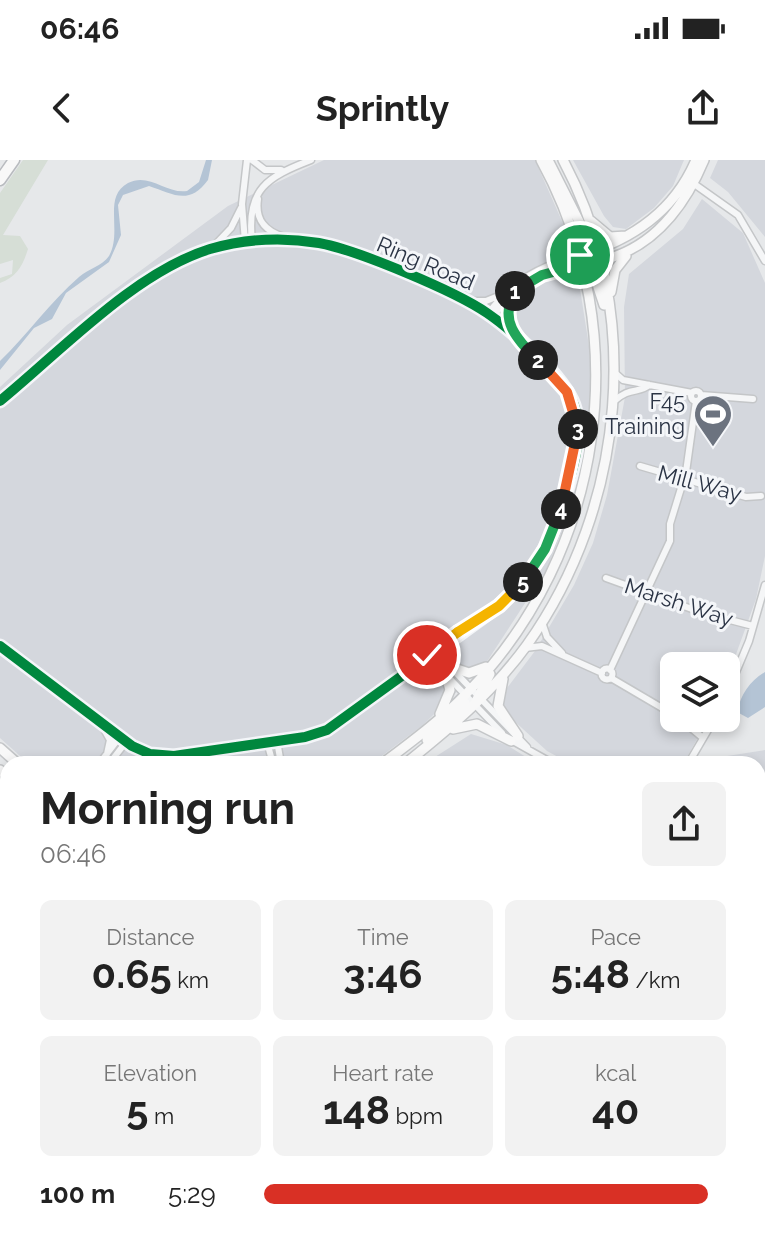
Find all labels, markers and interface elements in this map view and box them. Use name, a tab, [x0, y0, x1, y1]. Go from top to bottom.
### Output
text: 06:46	[40, 11, 119, 46]
icon: back	[40, 86, 84, 130]
icon: share	[681, 86, 725, 130]
text: Sprintly	[316, 87, 449, 129]
pin	[546, 221, 614, 289]
street label: Ring Road	[373, 231, 479, 295]
icon: arrive	[558, 233, 602, 277]
pin: 1	[495, 271, 535, 311]
text: 1	[510, 278, 520, 304]
pin: 2	[518, 340, 558, 380]
text: 2	[532, 347, 544, 373]
place label: F45 Training	[605, 388, 685, 439]
sports icon: F45 Training	[692, 393, 734, 448]
pin: 3	[558, 409, 598, 449]
text: 3	[572, 416, 584, 442]
street label: Mill Way	[655, 459, 745, 507]
pin: 4	[541, 489, 581, 529]
text: 4	[555, 496, 567, 522]
pin: 5	[503, 562, 543, 602]
text: 5	[517, 569, 529, 595]
street label: Marsh Way	[621, 572, 737, 632]
pin	[393, 621, 461, 689]
icon: check	[405, 633, 449, 677]
map controls	[660, 652, 740, 732]
button: layers	[660, 652, 740, 732]
button: share	[642, 782, 726, 866]
text: Morning run	[40, 783, 295, 834]
text: 06:46	[40, 839, 106, 869]
text: Distance	[106, 924, 194, 950]
text: Time	[357, 924, 409, 950]
text: Pace	[590, 924, 641, 950]
text: 0.65	[92, 950, 172, 997]
text: 3:46	[343, 950, 423, 997]
text: 5:48	[551, 950, 630, 997]
text: km	[172, 967, 209, 993]
text: /km	[630, 967, 681, 993]
text: Elevation	[104, 1060, 197, 1086]
text: Heart rate	[332, 1060, 434, 1086]
text: kcal	[595, 1060, 636, 1086]
text: 5	[126, 1086, 149, 1133]
text: 148	[323, 1086, 390, 1133]
text: 40	[592, 1086, 639, 1133]
text: m	[149, 1103, 174, 1129]
text: bpm	[390, 1103, 443, 1129]
text: 100 m	[40, 1179, 115, 1209]
text: 5:29	[168, 1179, 216, 1209]

